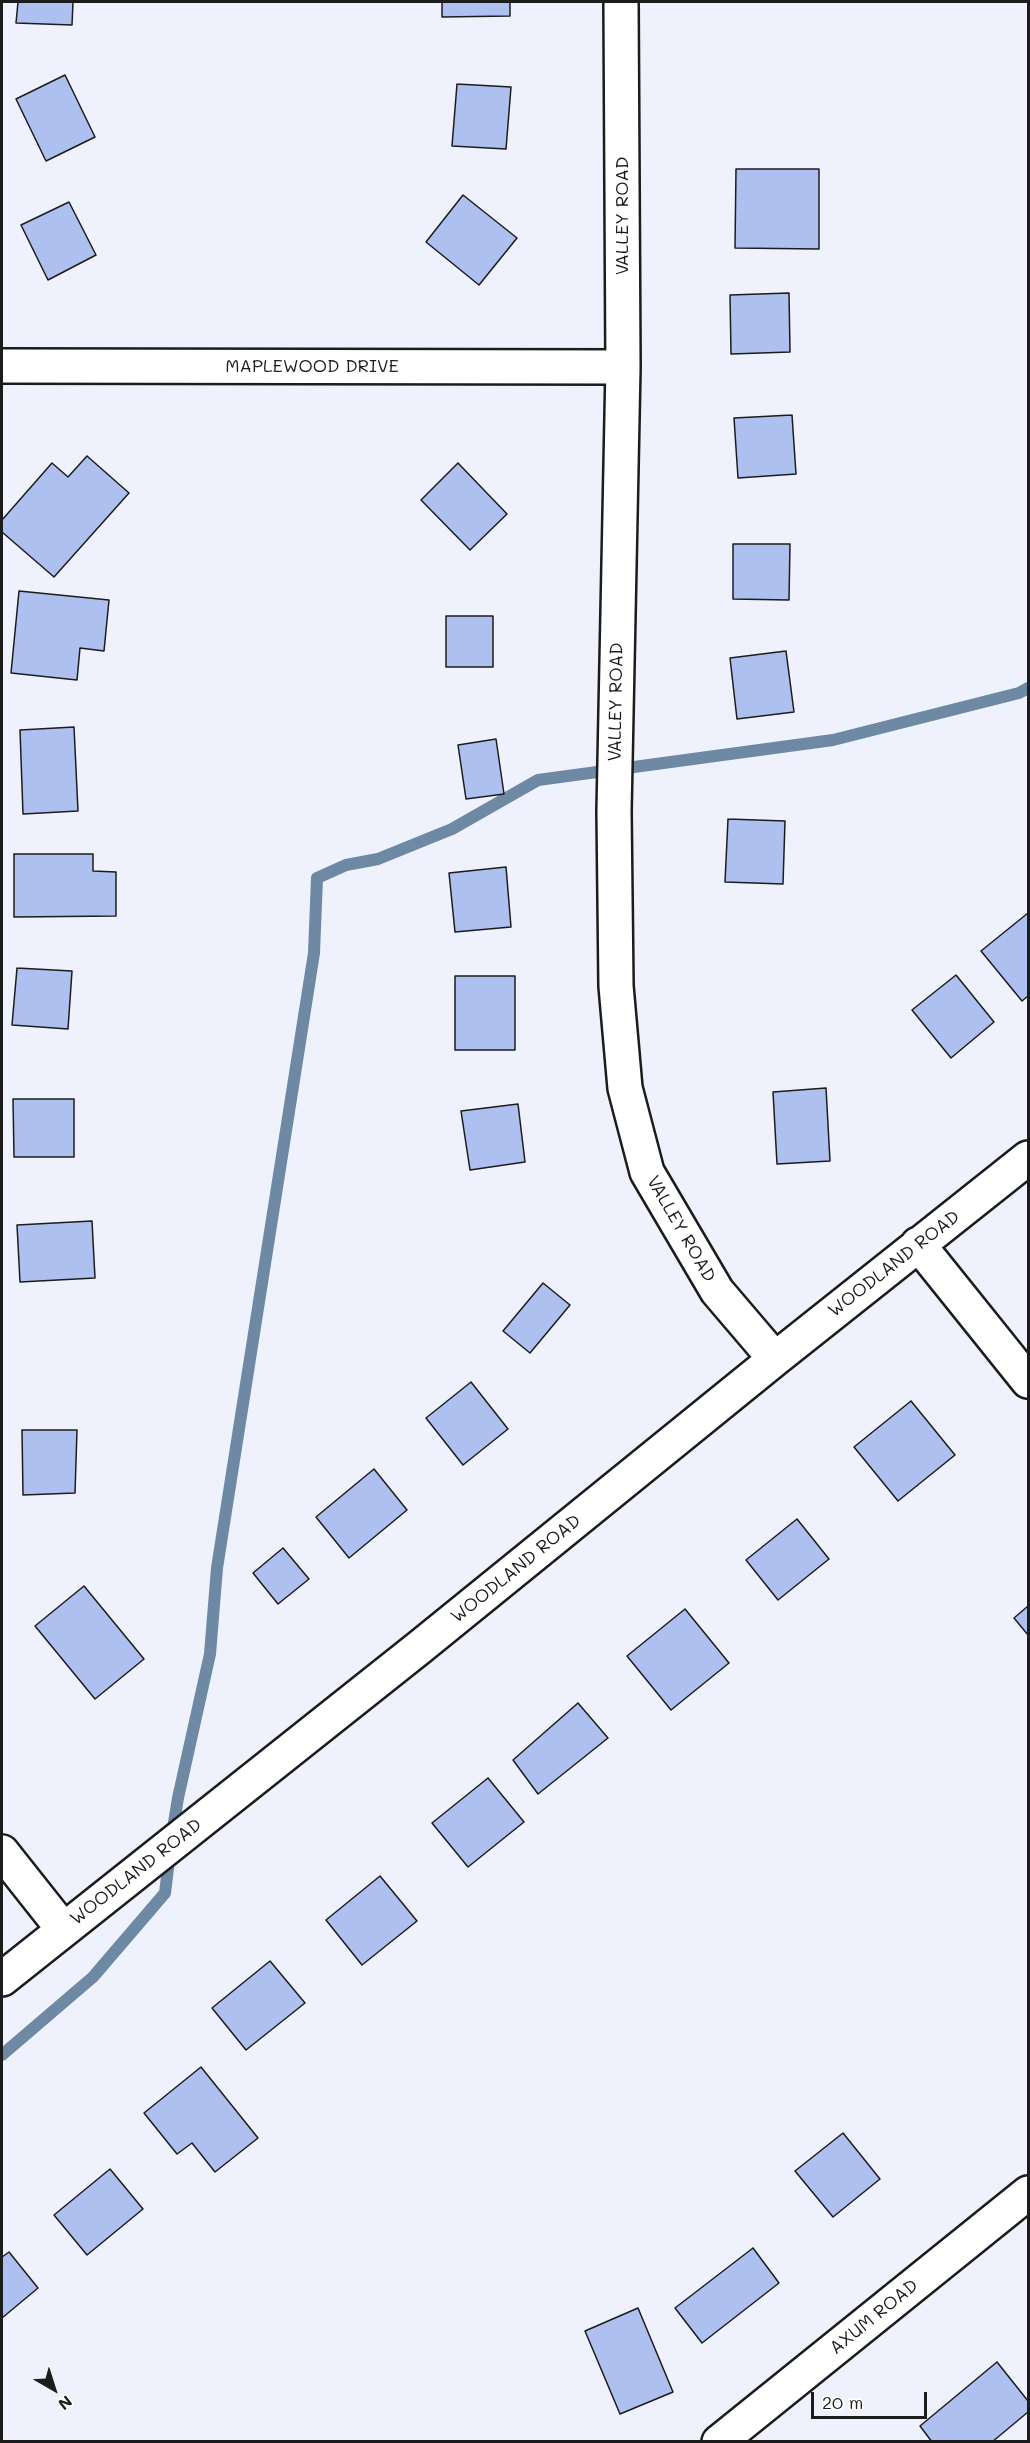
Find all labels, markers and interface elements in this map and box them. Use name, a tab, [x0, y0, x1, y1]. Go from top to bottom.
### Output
street label: VALLEY ROAD	[611, 157, 633, 275]
street label: MAPLEWOOD DRIVE	[225, 355, 399, 377]
street label: VALLEY ROAD	[604, 642, 628, 762]
street label: VALLEY ROAD	[642, 1172, 720, 1286]
street label: WOODLAND ROAD	[824, 1206, 964, 1322]
street label: WOODLAND ROAD	[447, 1510, 585, 1628]
street label: WOODLAND ROAD	[66, 1814, 206, 1930]
street label: AXUM ROAD	[826, 2275, 922, 2359]
north arrow	[24, 2359, 84, 2419]
scale bar	[814, 2380, 930, 2418]
text: 20 m	[822, 2390, 863, 2414]
text: N	[54, 2391, 77, 2415]

